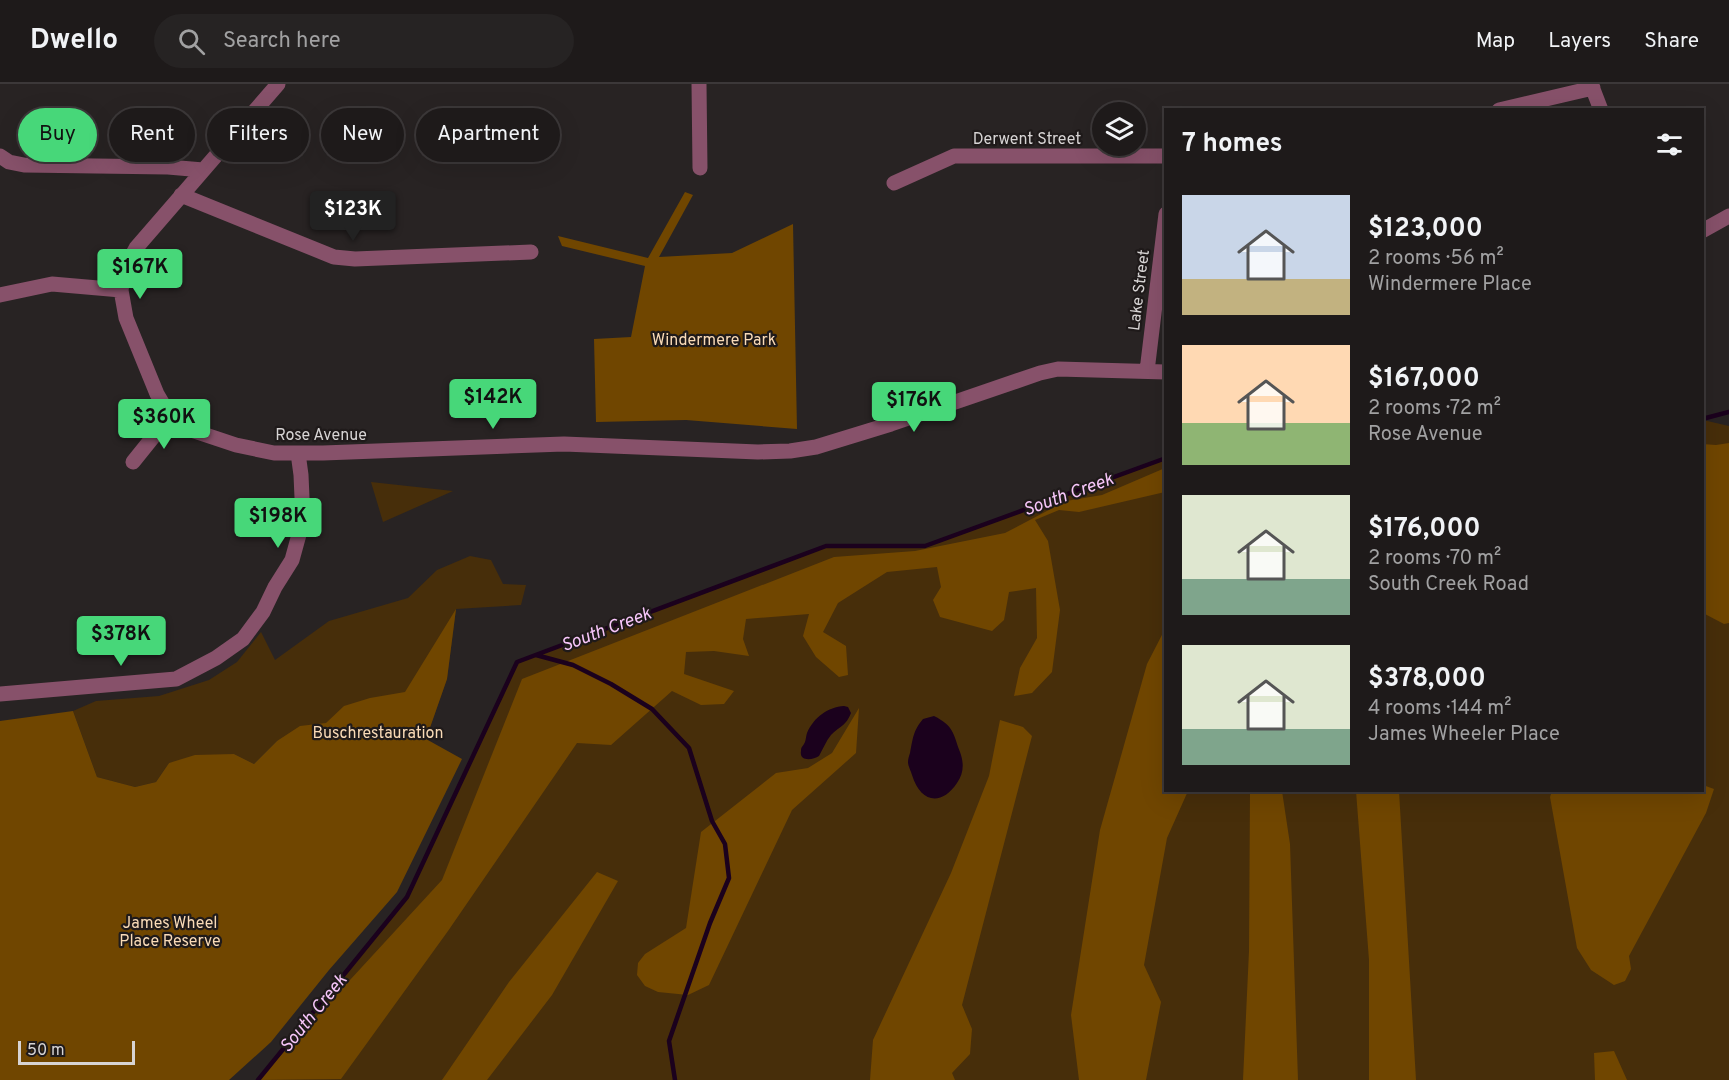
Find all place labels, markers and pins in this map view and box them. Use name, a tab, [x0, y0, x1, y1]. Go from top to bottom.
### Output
pin: $123K	[311, 191, 395, 242]
pin: $167K	[98, 249, 182, 300]
pin: $142K	[451, 379, 535, 430]
pin: $176K	[872, 382, 956, 433]
pin: $360K	[122, 399, 206, 450]
pin: $198K	[236, 498, 320, 549]
pin: $378K	[79, 616, 163, 667]

